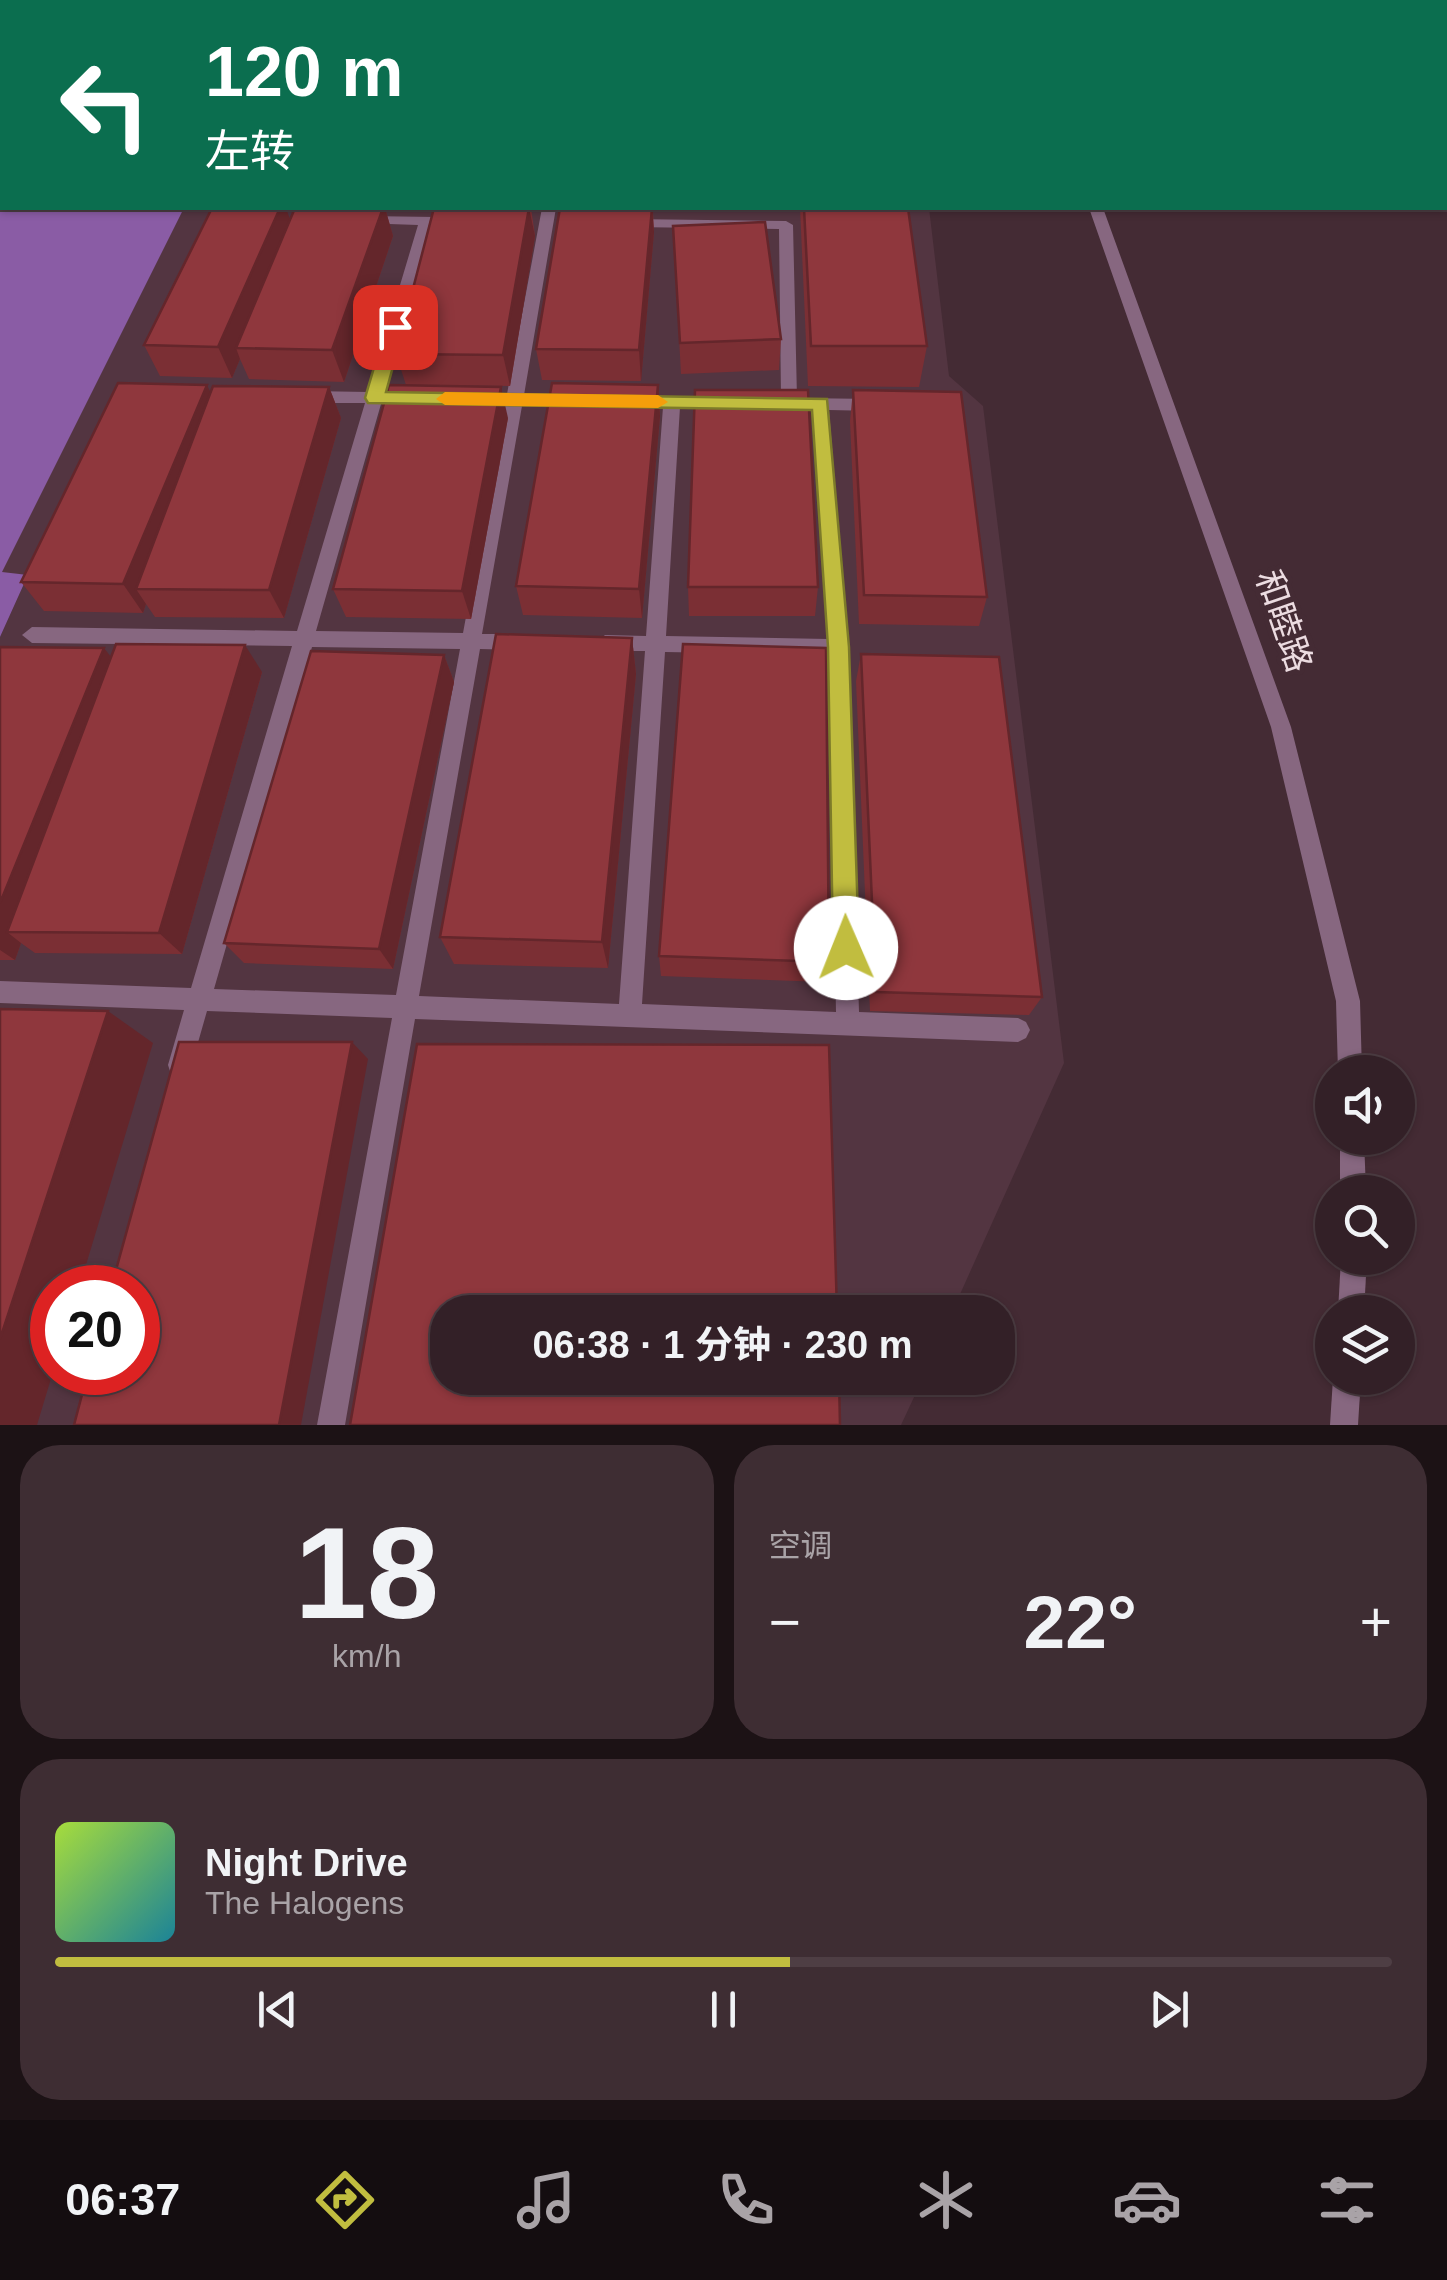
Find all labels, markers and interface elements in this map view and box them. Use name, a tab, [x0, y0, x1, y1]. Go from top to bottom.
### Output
text: 120 m	[205, 33, 403, 111]
icon: left	[40, 40, 170, 170]
text: 左转	[205, 126, 295, 177]
pin	[353, 285, 438, 370]
icon: arrive	[368, 300, 423, 355]
street label: 和睦路	[1249, 565, 1320, 677]
position arrow	[794, 896, 898, 1000]
map controls	[1315, 1055, 1415, 1395]
button: sound	[1315, 1055, 1415, 1155]
button: search	[1315, 1175, 1415, 1275]
speed limit sign: 20	[30, 1265, 160, 1395]
button: layers	[1315, 1295, 1415, 1395]
text: 06:38 · 1 分钟 · 230 m	[532, 1324, 913, 1366]
text: 18	[294, 1500, 439, 1646]
text: 空调	[769, 1528, 833, 1564]
text: 22°	[1024, 1580, 1137, 1664]
text: −	[769, 1591, 801, 1653]
text: +	[1360, 1591, 1392, 1653]
text: km/h	[332, 1638, 401, 1674]
text: Night Drive	[205, 1842, 408, 1884]
text: The Halogens	[205, 1885, 404, 1921]
icon: previous	[250, 1982, 305, 2037]
icon: pause	[696, 1982, 751, 2037]
icon: next	[1142, 1982, 1197, 2037]
icon: directions	[310, 2165, 380, 2235]
icon: music	[511, 2165, 581, 2235]
icon: phone	[711, 2165, 781, 2235]
icon: climate	[911, 2165, 981, 2235]
icon: car	[1112, 2165, 1182, 2235]
icon: filters	[1312, 2165, 1382, 2235]
text: 06:37	[65, 2174, 180, 2225]

